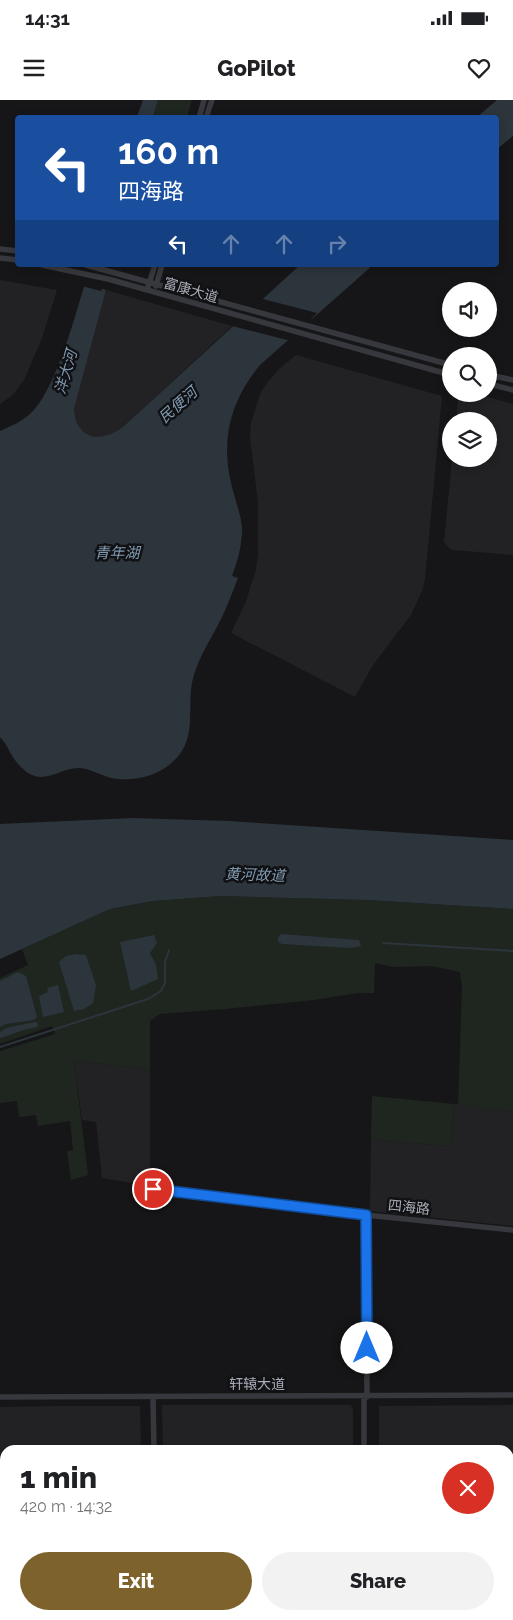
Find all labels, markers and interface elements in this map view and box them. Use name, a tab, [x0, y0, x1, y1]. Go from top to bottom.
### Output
text: 14:31	[25, 7, 70, 29]
icon: menu	[20, 54, 48, 82]
icon: heart	[465, 54, 493, 82]
text: GoPilot	[217, 55, 296, 81]
text: 160 m	[118, 131, 219, 172]
icon: left	[35, 135, 100, 200]
text: 四海路	[118, 178, 184, 204]
icon: left	[164, 230, 192, 258]
icon: ahead	[217, 230, 245, 258]
icon: ahead	[270, 230, 298, 258]
icon: right	[323, 230, 351, 258]
street label: 富康大道	[162, 275, 220, 305]
map controls	[442, 282, 497, 467]
button: sound	[442, 282, 497, 337]
water label: 洋大河	[51, 345, 82, 396]
button: search	[442, 347, 497, 402]
water label: 民便河	[155, 381, 203, 427]
button: layers	[442, 412, 497, 467]
water label: 青年湖	[94, 544, 141, 562]
water label: 黄河故道	[225, 865, 287, 885]
pin	[132, 1168, 174, 1210]
icon: arrive	[139, 1175, 167, 1203]
street label: 四海路	[387, 1197, 431, 1217]
position arrow	[340, 1321, 392, 1373]
street label: 轩辕大道	[229, 1376, 285, 1392]
text: 1 min	[20, 1460, 97, 1495]
button: close	[442, 1462, 494, 1514]
text: 420 m · 14:32	[20, 1497, 112, 1516]
button: Exit	[20, 1552, 252, 1610]
button: Share	[262, 1552, 494, 1610]

